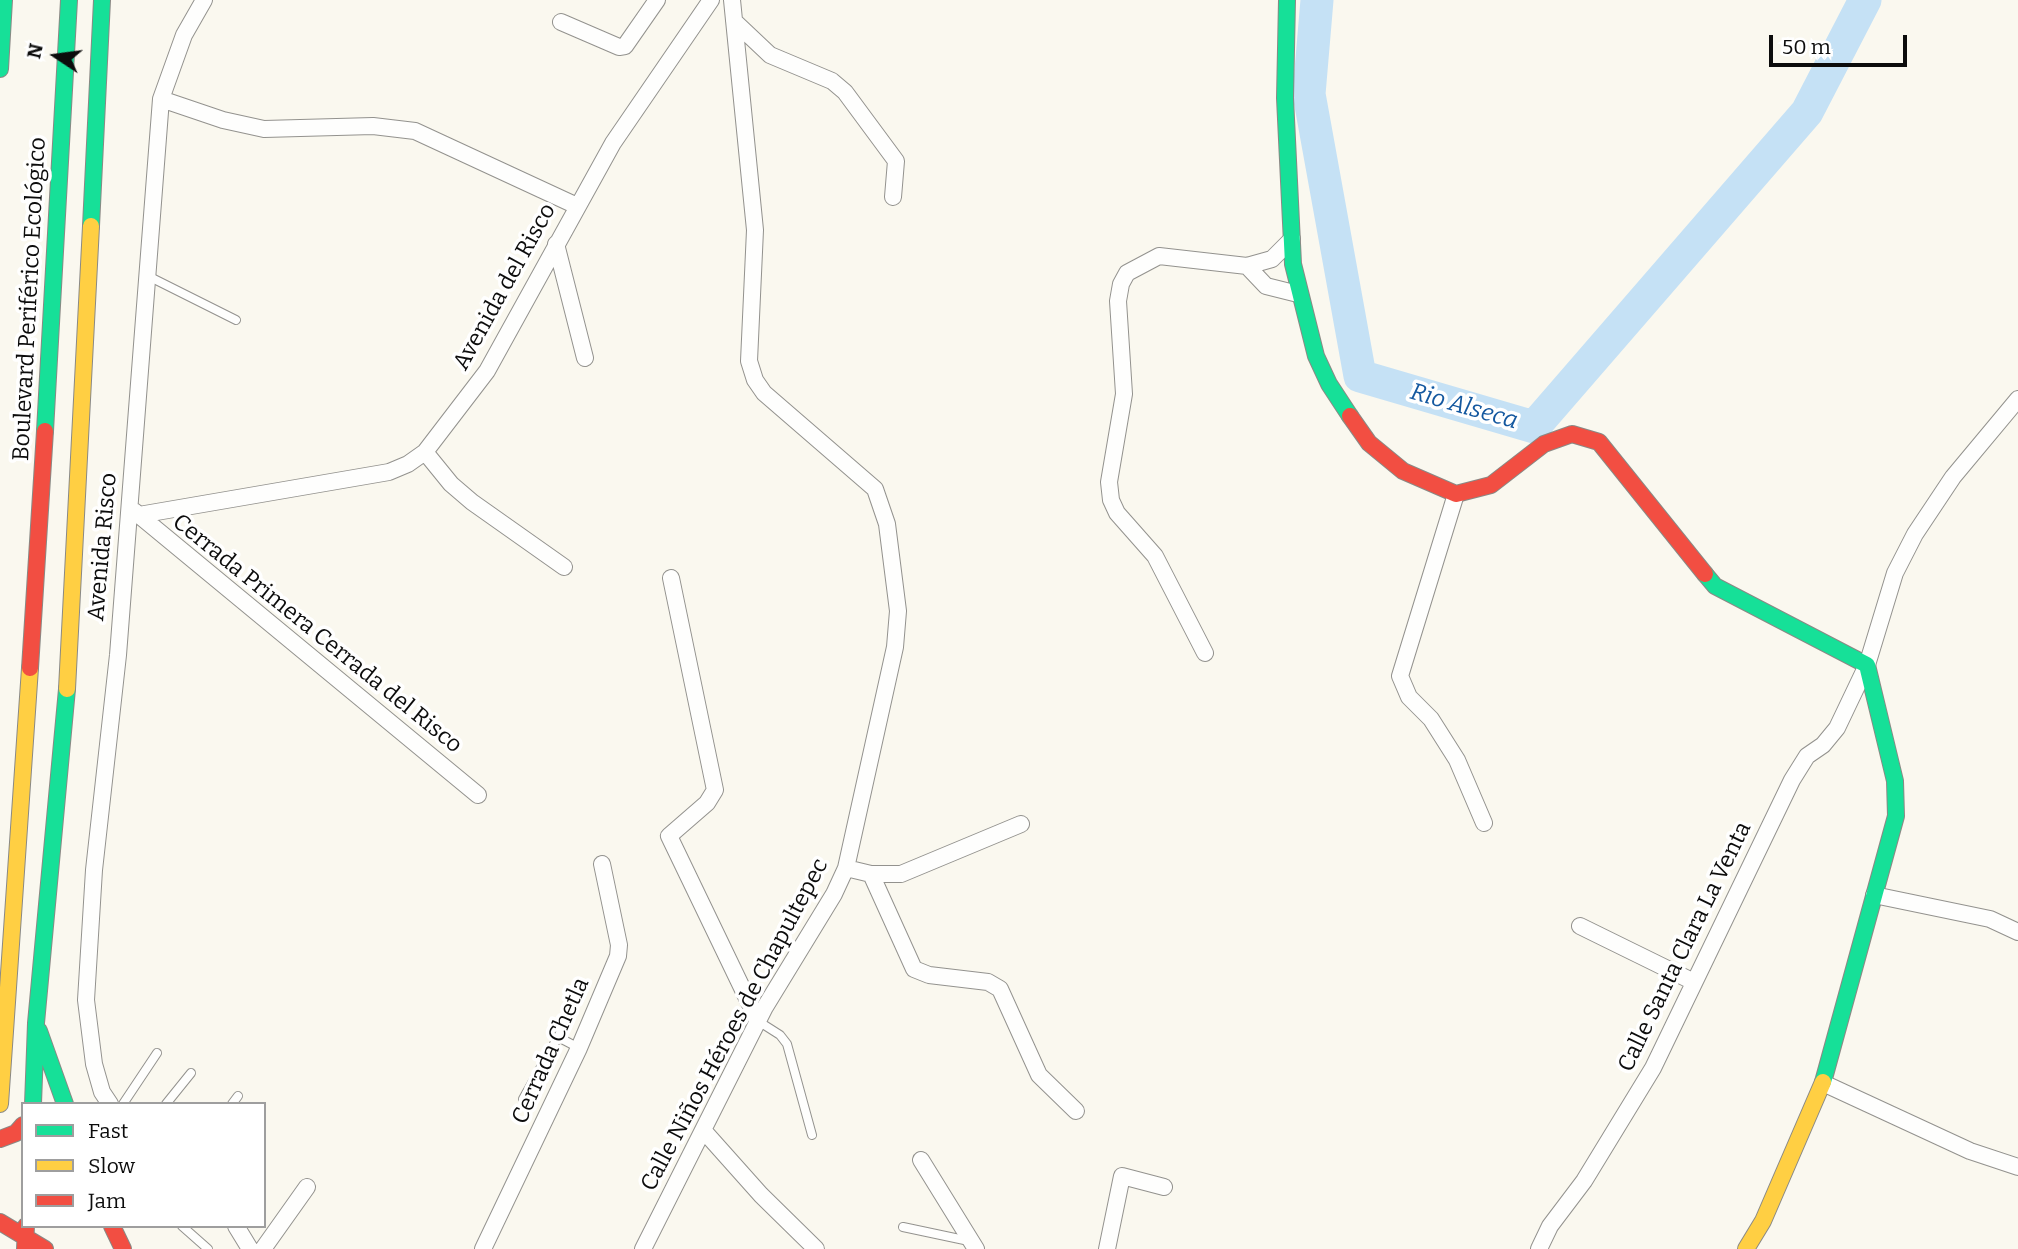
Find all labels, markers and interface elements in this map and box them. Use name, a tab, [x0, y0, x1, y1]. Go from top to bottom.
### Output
north arrow	[21, 21, 91, 91]
scale bar	[1773, 21, 1911, 65]
text: 50 m	[1782, 34, 1831, 60]
text: N	[22, 41, 48, 61]
street label: Boulevard Periférico Ecológico	[8, 136, 52, 462]
street label: Avenida del Risco	[448, 199, 562, 375]
water label: Rio Alseca	[1407, 378, 1521, 436]
street label: Avenida Risco	[83, 472, 123, 622]
street label: Cerrada Primera Cerrada del Risco	[167, 509, 467, 759]
street label: Calle Santa Clara La Venta	[1612, 818, 1758, 1076]
street label: Calle Niños Héroes de Chapultepec	[635, 854, 835, 1196]
street label: Cerrada Chetla	[506, 974, 596, 1128]
legend	[21, 1102, 266, 1228]
text: Fast	[88, 1118, 128, 1144]
text: Slow	[88, 1153, 135, 1179]
text: Jam	[88, 1188, 126, 1214]

